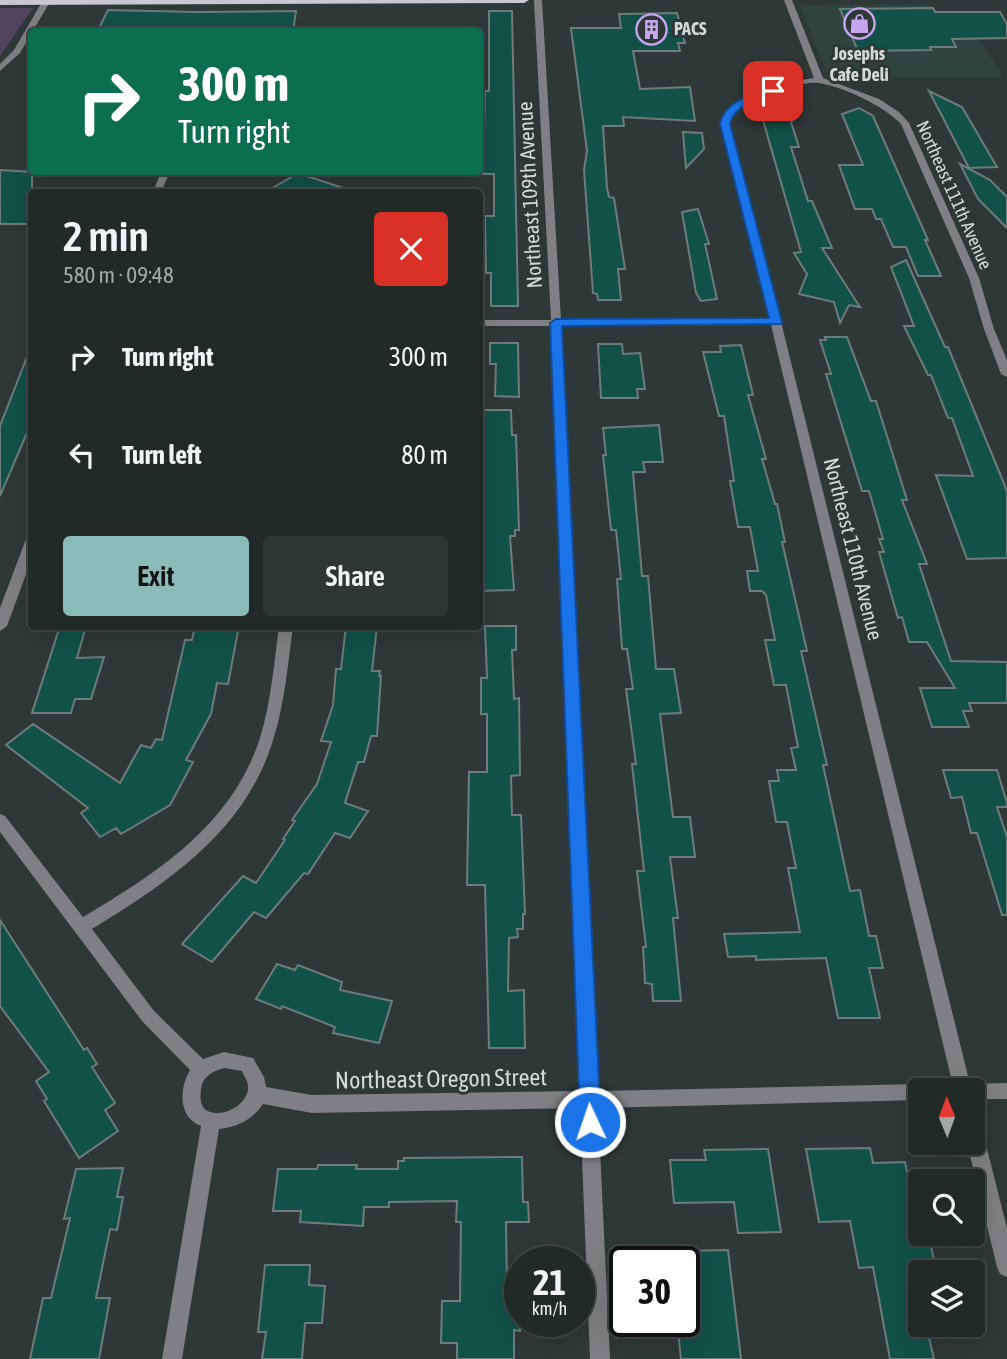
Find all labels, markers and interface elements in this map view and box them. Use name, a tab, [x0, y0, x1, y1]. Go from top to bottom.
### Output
shop icon: Josephs Cafe Deli	[842, 7, 876, 41]
building icon: PACS	[634, 12, 668, 46]
place label: PACS	[674, 18, 707, 39]
place label: Josephs Cafe Deli	[829, 43, 889, 85]
text: 300 m	[178, 55, 289, 111]
icon: right	[63, 56, 154, 147]
pin	[743, 61, 803, 121]
icon: arrive	[754, 72, 792, 110]
street label: Northeast 109th Avenue	[512, 101, 546, 289]
text: Turn right	[178, 113, 291, 150]
street label: Northeast 111th Avenue	[912, 117, 997, 272]
text: 2 min	[63, 212, 149, 260]
button: close	[374, 212, 448, 286]
text: 580 m · 09:48	[63, 262, 174, 288]
icon: right	[63, 338, 101, 376]
text: Turn right	[122, 342, 213, 372]
text: 300 m	[389, 342, 448, 372]
icon: left	[63, 436, 101, 474]
text: Turn left	[122, 440, 202, 470]
text: 80 m	[401, 440, 448, 470]
street label: Northeast 110th Avenue	[820, 455, 888, 642]
button: Exit	[63, 536, 249, 616]
button: Share	[263, 536, 448, 616]
street label: Northeast Oregon Street	[335, 1063, 547, 1094]
north arrow	[908, 1078, 985, 1155]
map controls	[908, 1078, 985, 1337]
position arrow	[553, 1085, 627, 1159]
button: search	[908, 1169, 985, 1246]
speed limit sign: 30	[609, 1246, 700, 1337]
button: layers	[908, 1260, 985, 1337]
text: 21	[533, 1262, 566, 1302]
text: km/h	[532, 1298, 567, 1319]

